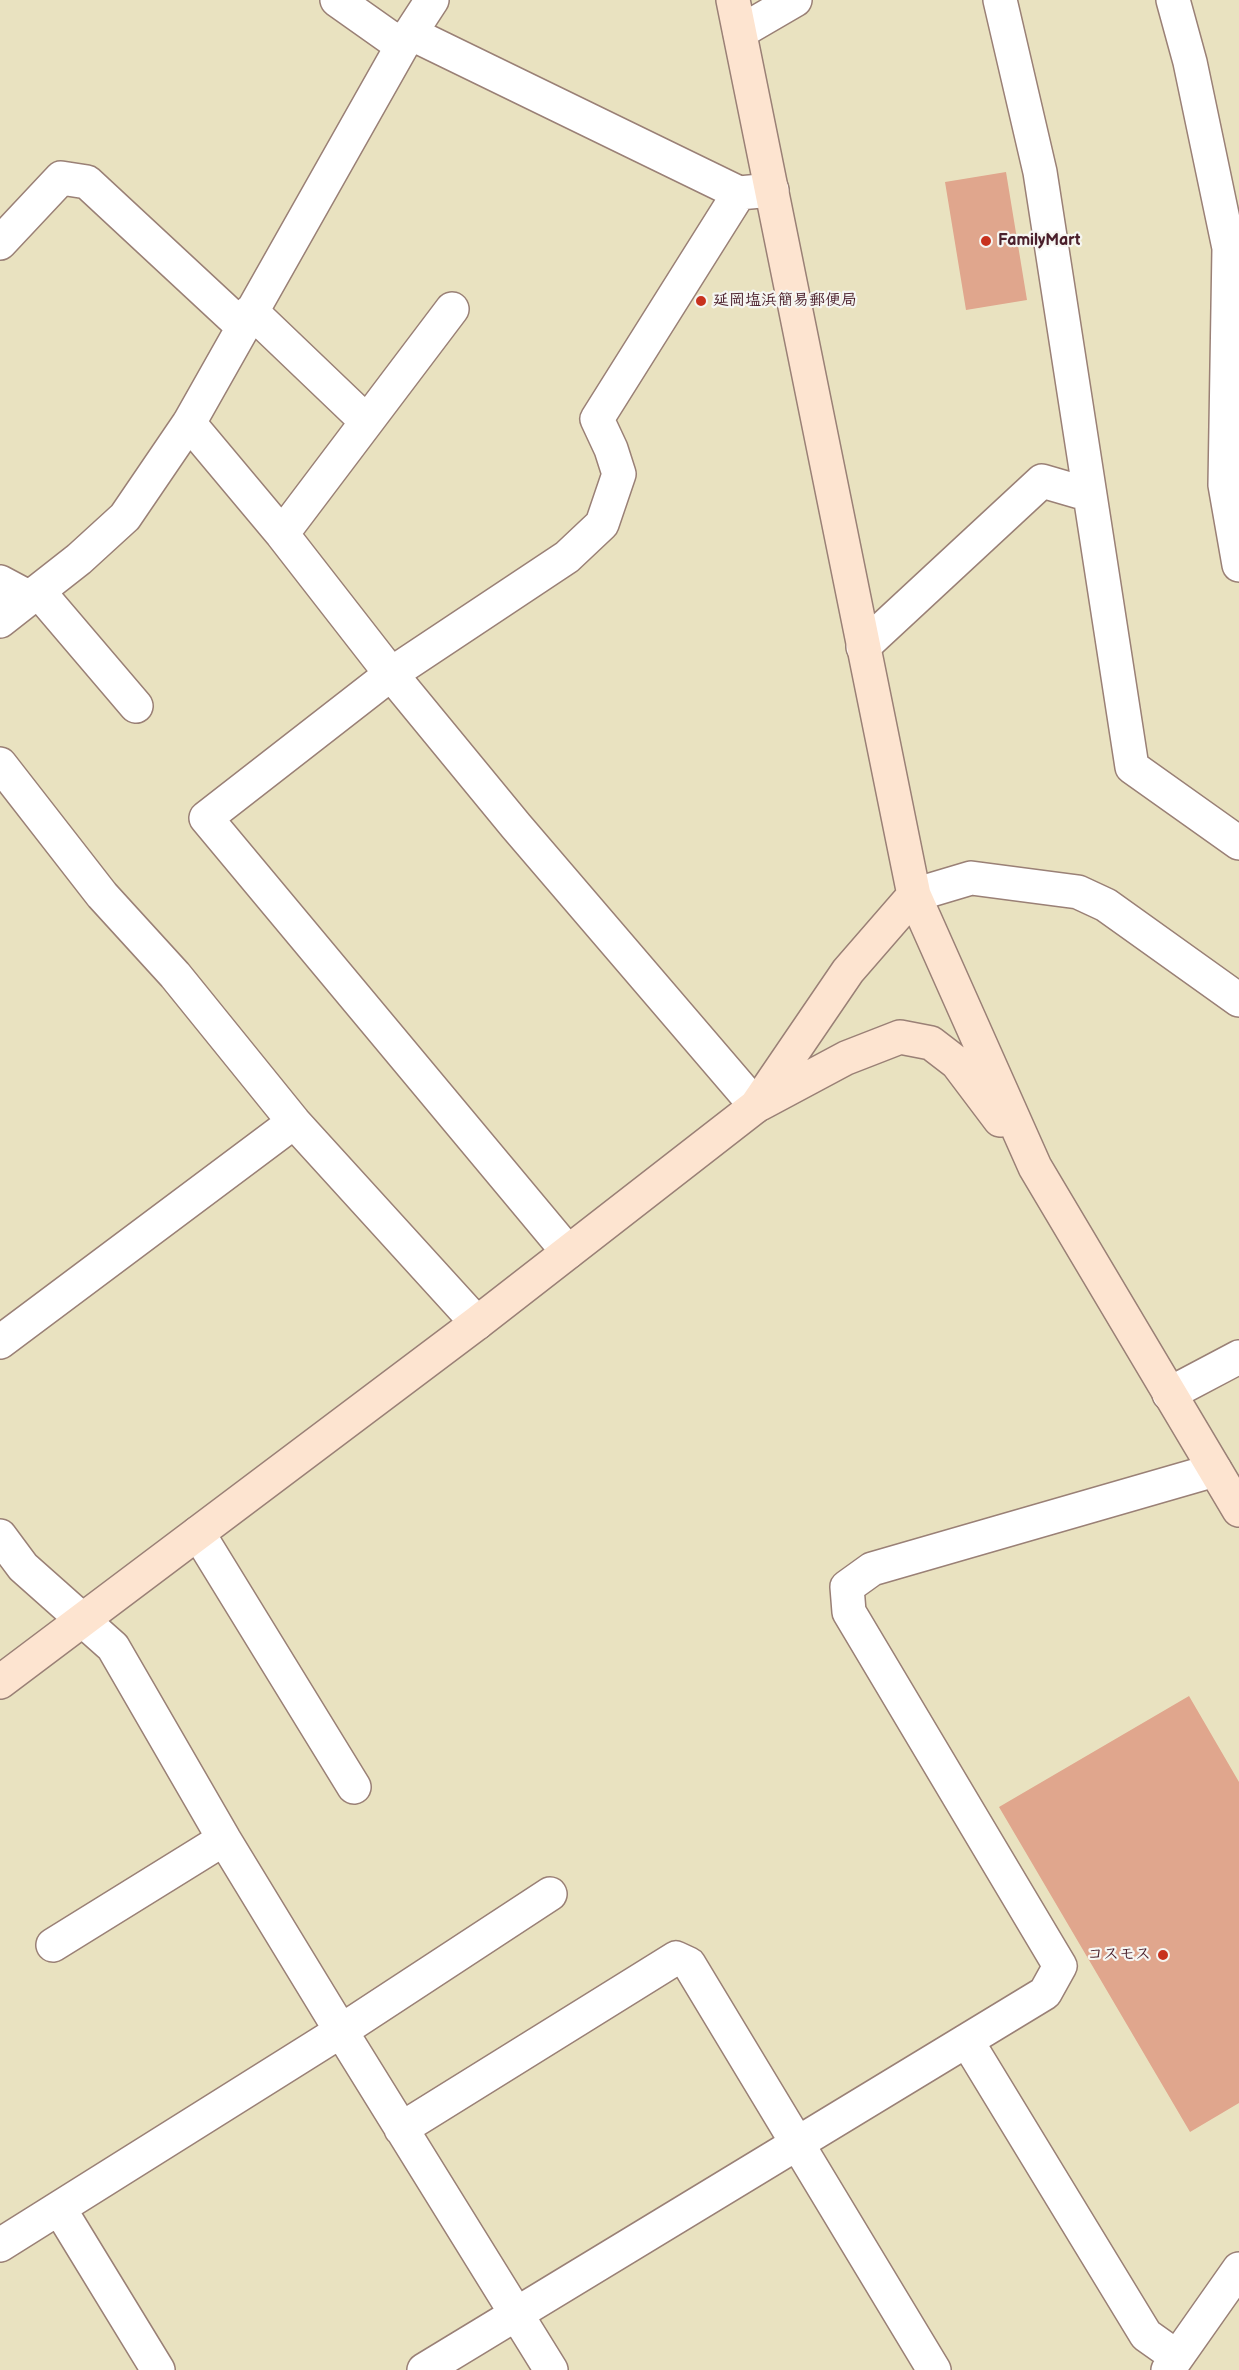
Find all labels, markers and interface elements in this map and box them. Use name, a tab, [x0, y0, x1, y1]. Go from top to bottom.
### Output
place label: FamilyMart	[998, 231, 1080, 251]
marker: FamilyMart	[979, 234, 993, 248]
place label: 延岡塩浜簡易郵便局	[713, 291, 857, 311]
marker: 延岡塩浜簡易郵便局	[694, 294, 708, 308]
place label: コスモス	[1087, 1945, 1151, 1965]
marker: コスモス	[1156, 1948, 1170, 1962]

